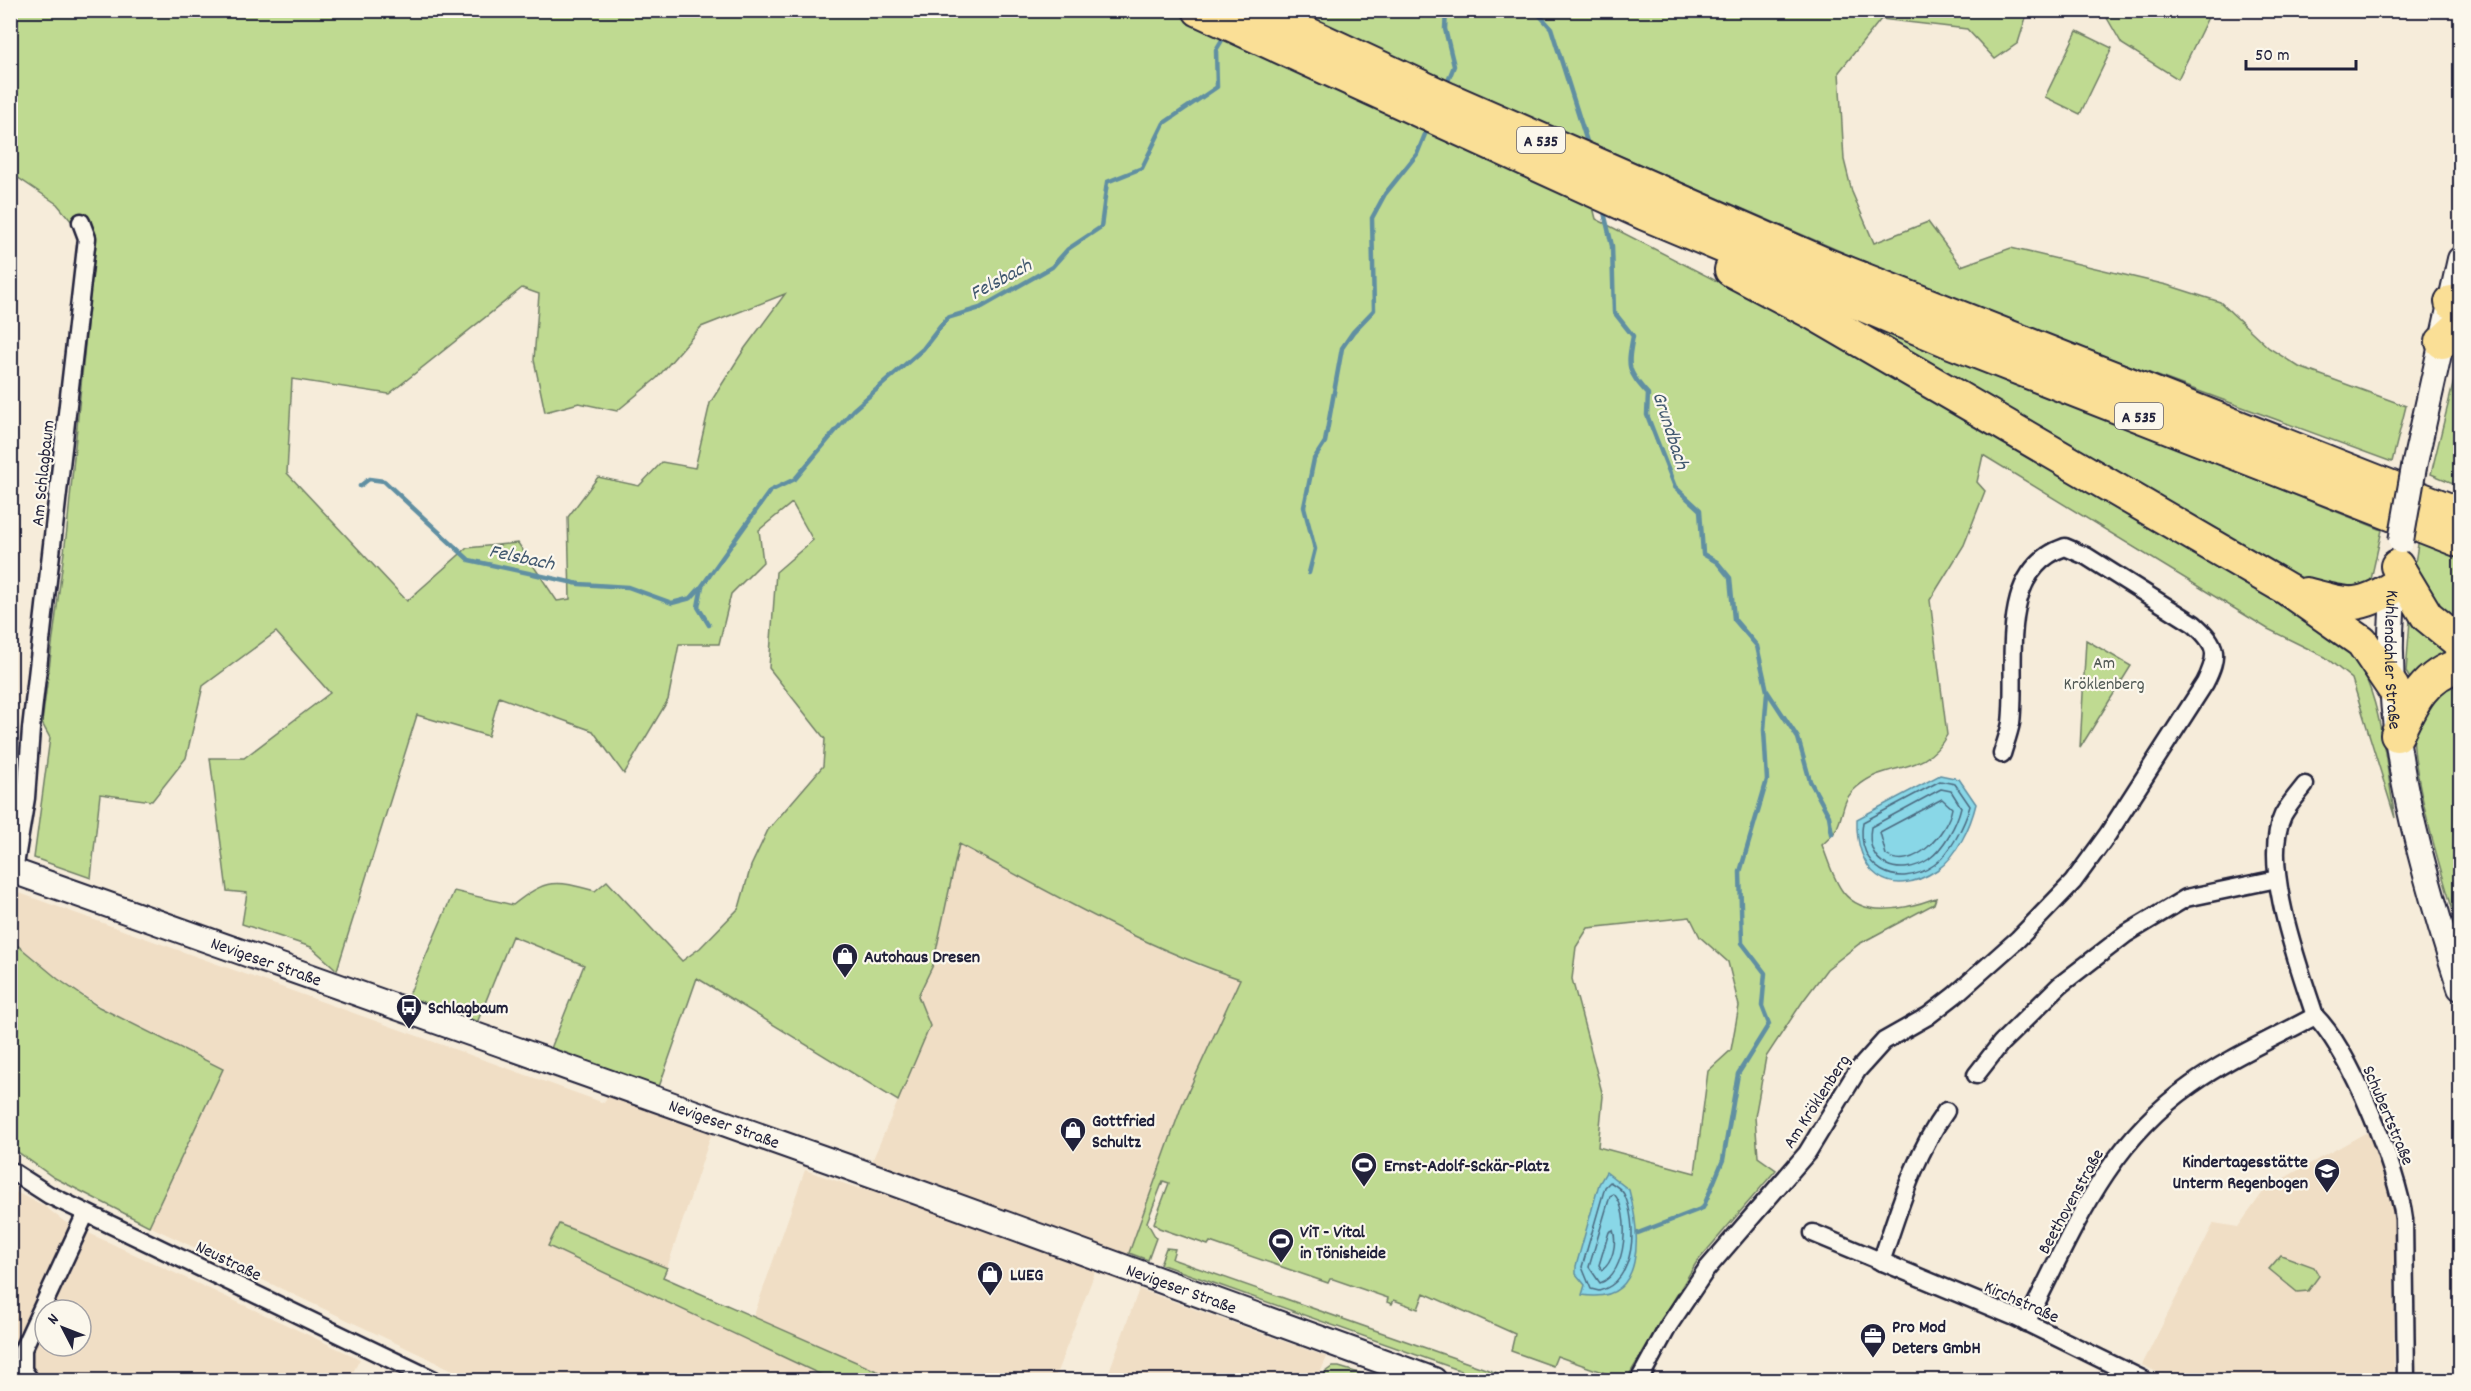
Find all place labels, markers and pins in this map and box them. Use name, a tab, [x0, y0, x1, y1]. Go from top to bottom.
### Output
shop icon: Autohaus Dresen	[830, 941, 860, 979]
place label: Autohaus Dresen	[864, 946, 980, 971]
bus stop icon: Schlagbaum	[394, 992, 424, 1030]
place label: Schlagbaum	[428, 997, 508, 1022]
place label: Gottfried Schultz	[1092, 1110, 1155, 1156]
shop icon: Gottfried Schultz	[1058, 1115, 1088, 1153]
sports icon: Ernst-Adolf-Sckär-Platz	[1349, 1150, 1379, 1188]
place label: Kindertagesstätte Unterm Regenbogen	[2173, 1151, 2308, 1197]
place label: Ernst-Adolf-Sckär-Platz	[1384, 1155, 1550, 1180]
school or university icon: Kindertagesstätte Unterm Regenbogen	[2312, 1156, 2342, 1194]
place label: ViT - Vital in Tönisheide	[1300, 1221, 1386, 1267]
sports icon: ViT - Vital in Tönisheide	[1266, 1226, 1296, 1264]
shop icon: LUEG	[975, 1259, 1005, 1297]
place label: LUEG	[1010, 1264, 1043, 1289]
place label: Pro Mod Deters GmbH	[1892, 1316, 1981, 1362]
office icon: Pro Mod Deters GmbH	[1858, 1321, 1888, 1359]

